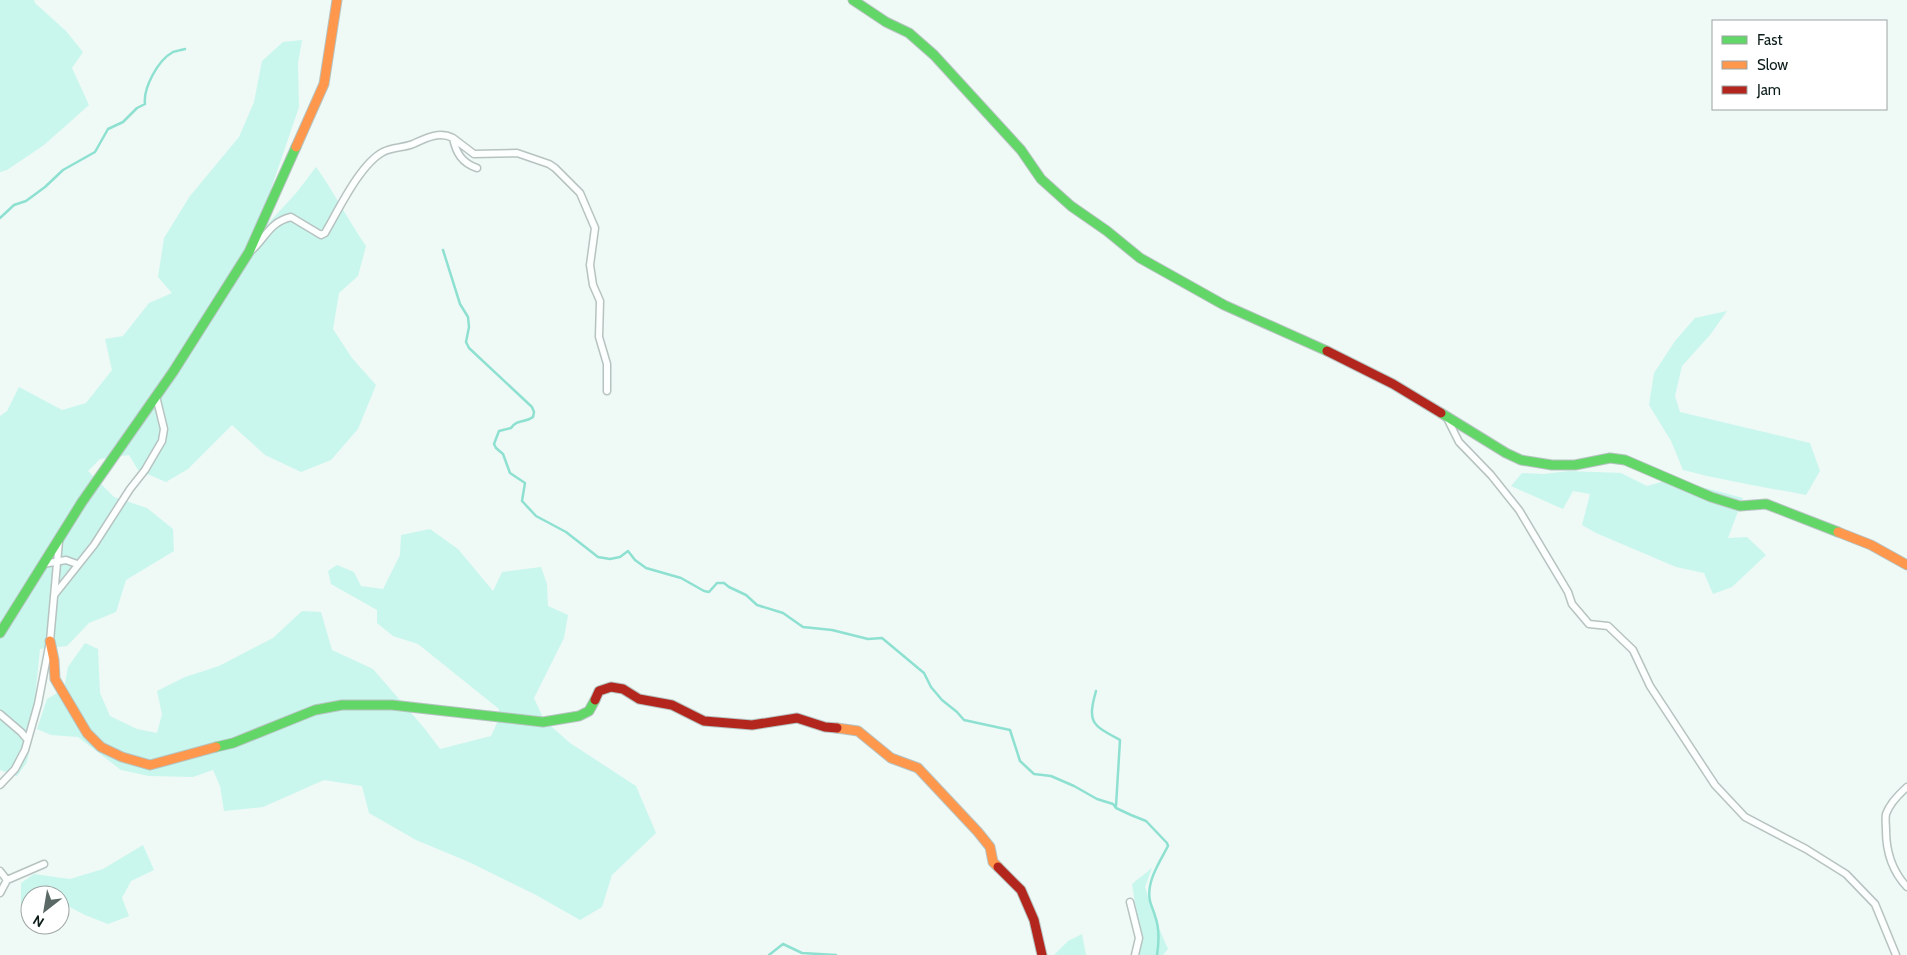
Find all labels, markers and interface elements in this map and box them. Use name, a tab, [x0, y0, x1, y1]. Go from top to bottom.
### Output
legend	[1712, 20, 1887, 110]
text: Fast	[1757, 31, 1782, 49]
text: Slow	[1757, 56, 1788, 74]
text: Jam	[1756, 81, 1781, 99]
north arrow	[20, 885, 70, 935]
text: N	[29, 911, 47, 931]

